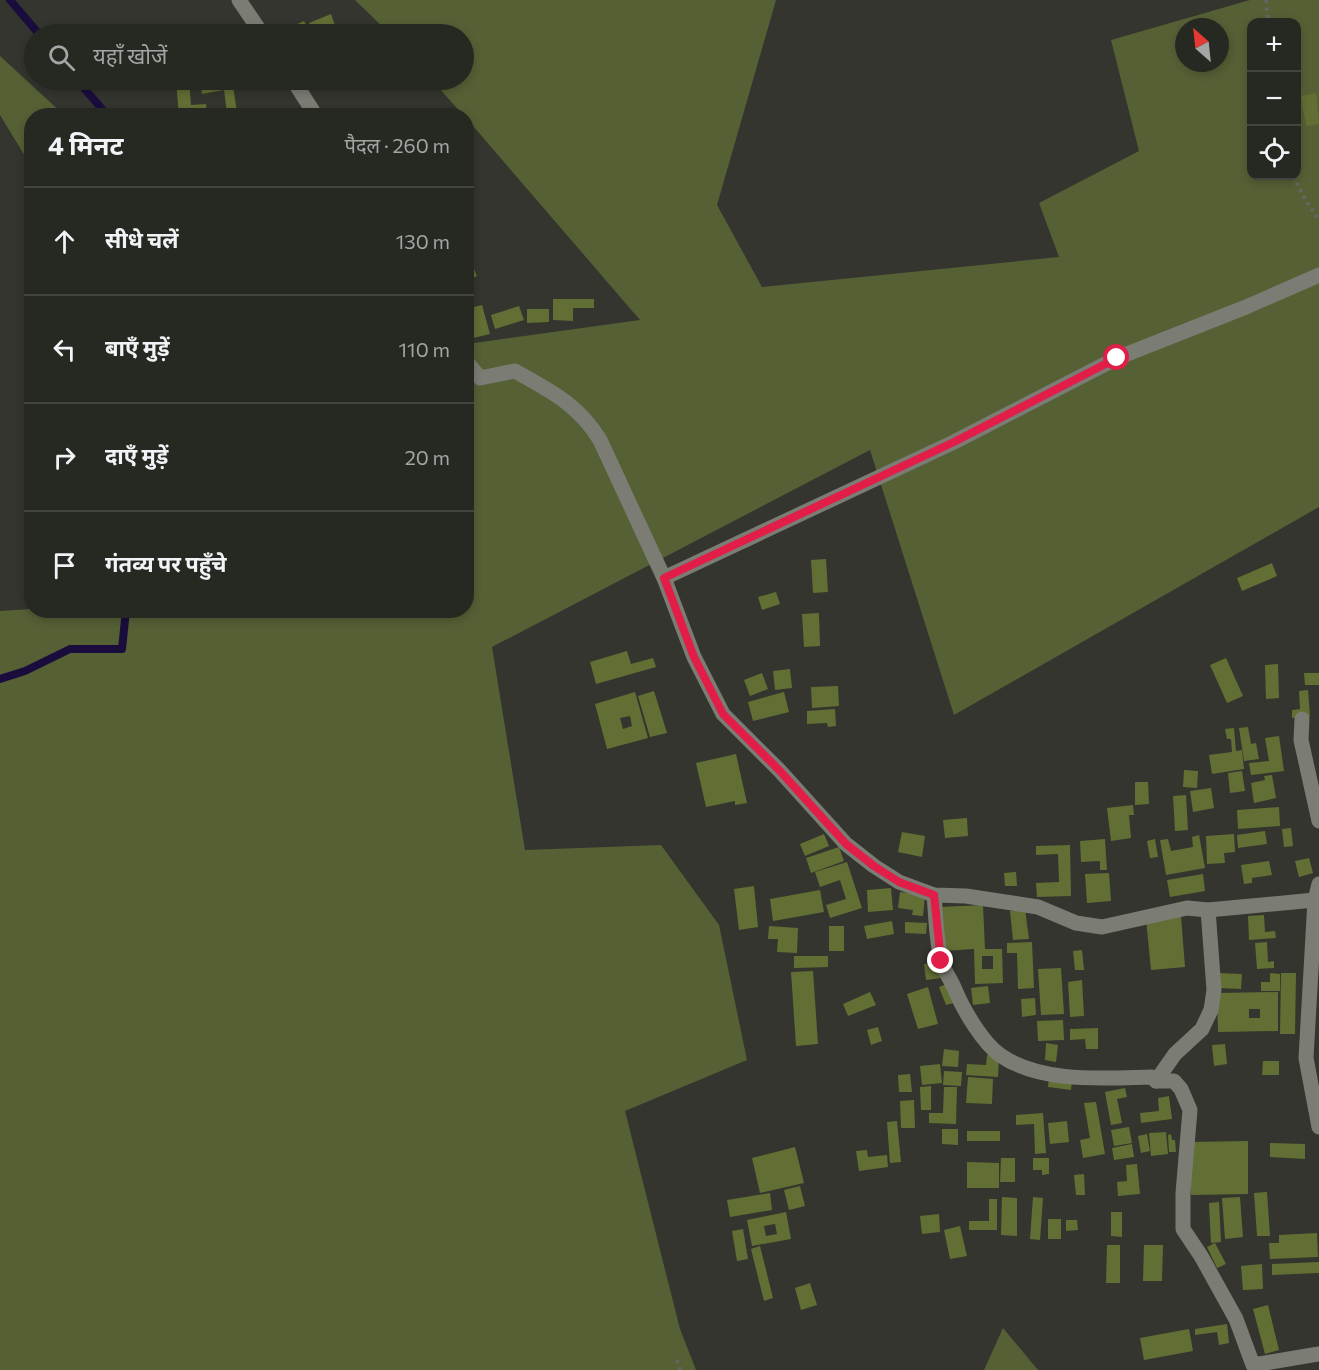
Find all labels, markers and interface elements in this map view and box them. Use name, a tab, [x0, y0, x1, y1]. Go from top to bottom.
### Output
north arrow	[1175, 18, 1229, 72]
map controls	[1247, 18, 1301, 180]
button: +	[1247, 18, 1301, 72]
search box	[24, 24, 474, 90]
icon: search	[45, 41, 78, 74]
text: यहाँ खोजें	[93, 42, 167, 69]
button: −	[1247, 72, 1301, 126]
button: locate	[1247, 126, 1301, 180]
text: 4 मिनट	[48, 129, 124, 160]
text: पैदल · 260 m	[345, 133, 450, 157]
icon: ahead	[48, 225, 81, 258]
text: सीधे चलें	[105, 226, 179, 253]
text: 130 m	[396, 229, 450, 253]
icon: left	[48, 333, 81, 366]
text: बाएँ मुड़ें	[105, 334, 170, 361]
text: 110 m	[399, 337, 450, 361]
route start	[1103, 344, 1129, 370]
icon: right	[48, 441, 81, 474]
text: दाएँ मुड़ें	[105, 442, 168, 469]
text: 20 m	[405, 445, 450, 469]
icon: arrive	[48, 549, 81, 582]
text: गंतव्य पर पहुँचे	[105, 550, 227, 577]
route end	[927, 947, 953, 973]

